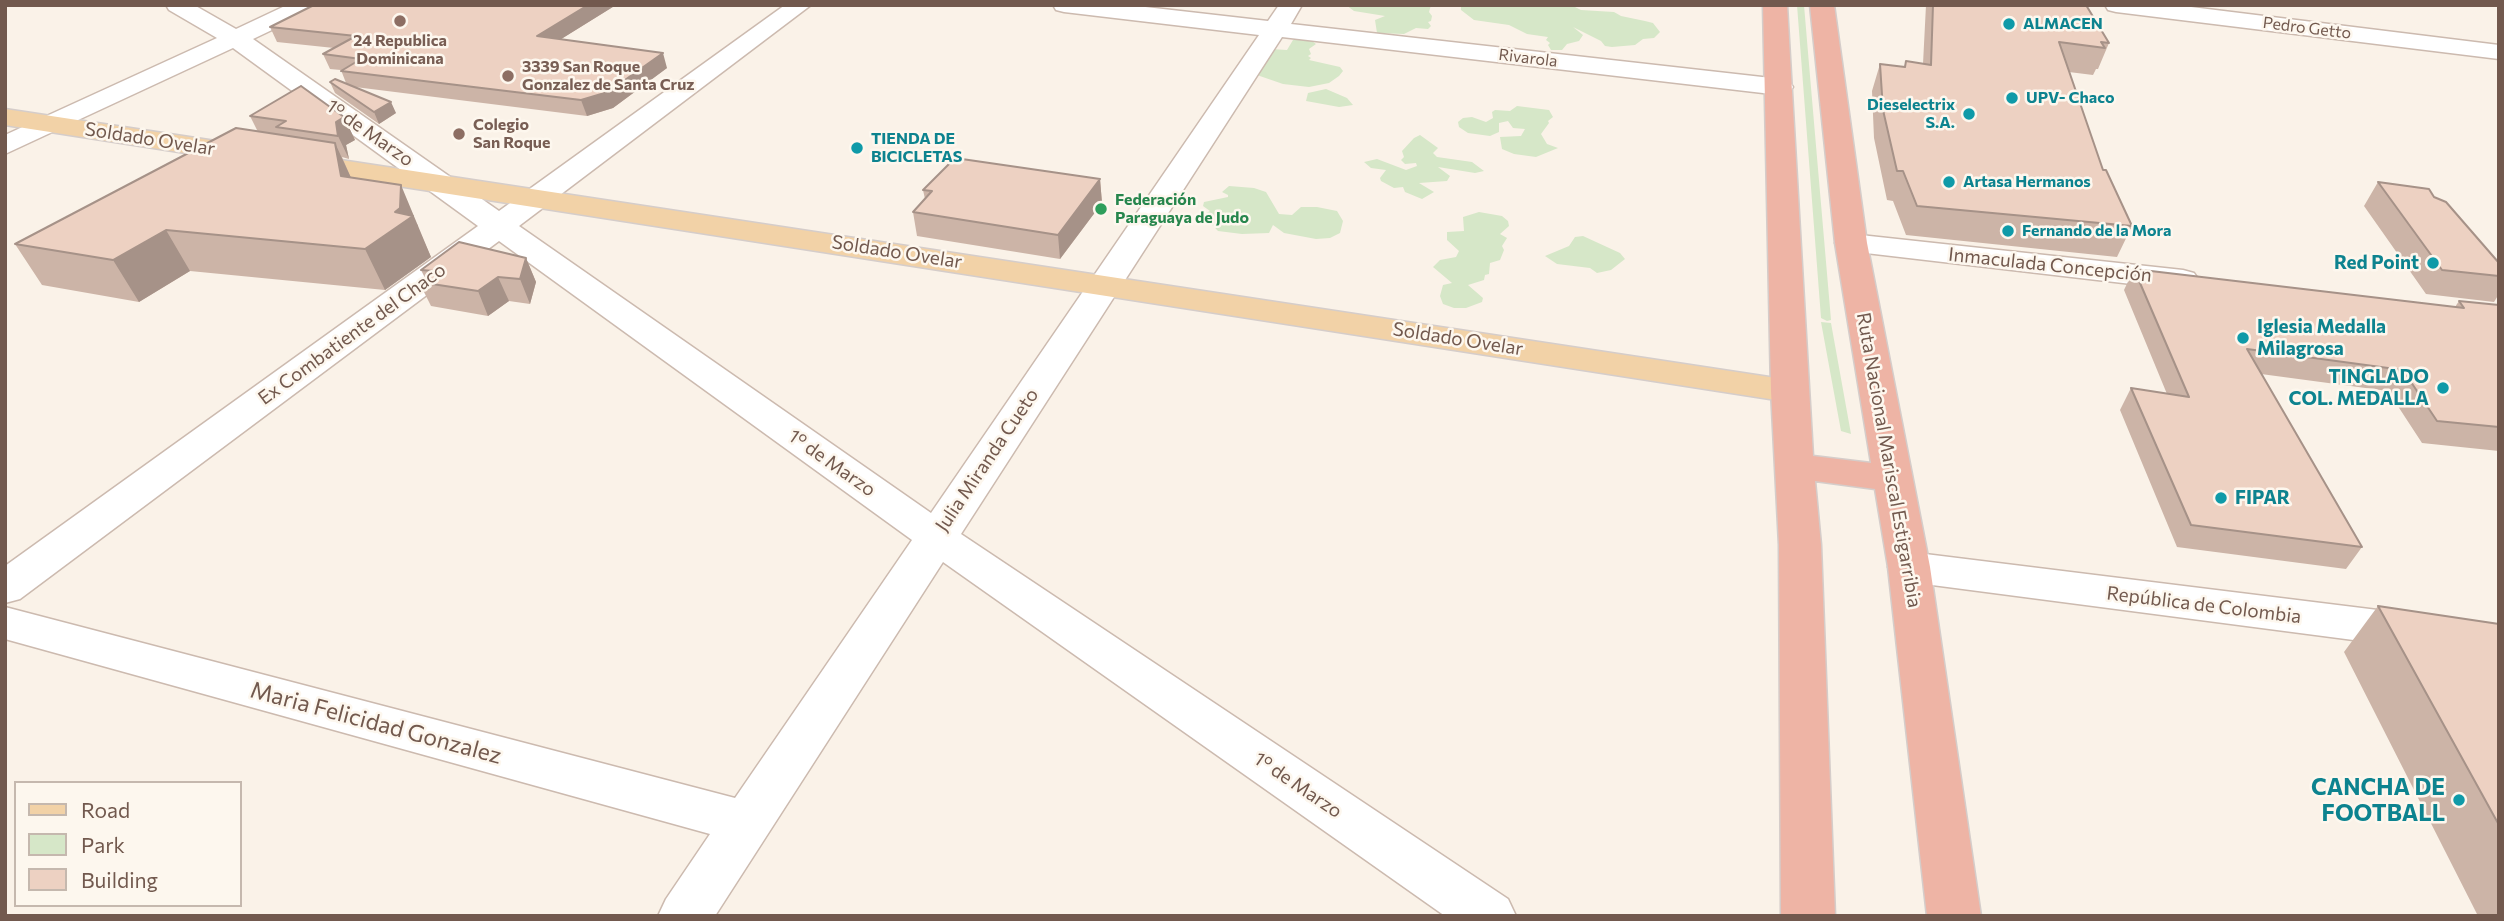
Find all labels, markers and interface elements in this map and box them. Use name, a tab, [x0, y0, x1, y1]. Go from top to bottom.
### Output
marker: 24 Republica Dominicana	[392, 13, 408, 29]
street label: Pedro Getto	[2262, 13, 2352, 43]
place label: ALMACEN	[2023, 14, 2103, 34]
marker: ALMACEN	[2001, 16, 2017, 32]
place label: 24 Republica Dominicana	[353, 31, 447, 69]
street label: Rivarola	[1497, 45, 1559, 71]
place label: 3339 San Roque Gonzalez de Santa Cruz	[522, 57, 695, 95]
marker: 3339 San Roque Gonzalez de Santa Cruz	[500, 68, 516, 84]
place label: UPV- Chaco	[2026, 88, 2114, 108]
marker: UPV- Chaco	[2004, 90, 2020, 106]
street label: 1º de Marzo	[322, 95, 418, 171]
place label: Dieselectrix S.A.	[1867, 95, 1955, 133]
marker: Dieselectrix S.A.	[1961, 106, 1977, 122]
place label: Colegio San Roque	[473, 115, 550, 153]
street label: Soldado Ovelar	[83, 117, 217, 161]
marker: Colegio San Roque	[451, 126, 467, 142]
place label: TIENDA DE BICICLETAS	[871, 129, 962, 167]
marker: TIENDA DE BICICLETAS	[849, 140, 865, 156]
place label: Artasa Hermanos	[1963, 172, 2091, 192]
marker: Artasa Hermanos	[1941, 174, 1957, 190]
place label: Federación Paraguaya de Judo	[1115, 190, 1249, 228]
marker: Federación Paraguaya de Judo	[1093, 201, 1109, 217]
place label: Fernando de la Mora	[2022, 221, 2171, 241]
marker: Fernando de la Mora	[2000, 223, 2016, 239]
street label: Soldado Ovelar	[830, 230, 964, 274]
street label: Inmaculada Concepción	[1947, 243, 2153, 287]
place label: Red Point	[2334, 252, 2419, 274]
marker: Red Point	[2425, 255, 2441, 271]
street label: Ex Combatiente del Chaco	[254, 258, 450, 410]
street label: Ruta Nacional Mariscal Estigarribia	[1852, 311, 1926, 609]
place label: Iglesia Medalla Milagrosa	[2257, 316, 2386, 360]
street label: Soldado Ovelar	[1391, 317, 1525, 361]
marker: Iglesia Medalla Milagrosa	[2235, 330, 2251, 346]
place label: TINGLADO COL. MEDALLA	[2288, 366, 2429, 410]
marker: TINGLADO COL. MEDALLA	[2435, 380, 2451, 396]
street label: Julia Miranda Cueto	[931, 384, 1043, 536]
street label: 1º de Marzo	[784, 425, 880, 501]
place label: FIPAR	[2235, 487, 2290, 509]
marker: FIPAR	[2213, 490, 2229, 506]
street label: República de Colombia	[2105, 582, 2303, 628]
street label: Maria Felicidad Gonzalez	[247, 676, 505, 770]
street label: 1º de Marzo	[1250, 747, 1346, 823]
place label: CANCHA DE FOOTBALL	[2311, 773, 2445, 827]
legend	[14, 781, 242, 907]
marker: CANCHA DE FOOTBALL	[2451, 792, 2467, 808]
text: Road	[81, 797, 130, 822]
text: Park	[81, 832, 125, 857]
text: Building	[81, 867, 158, 892]

